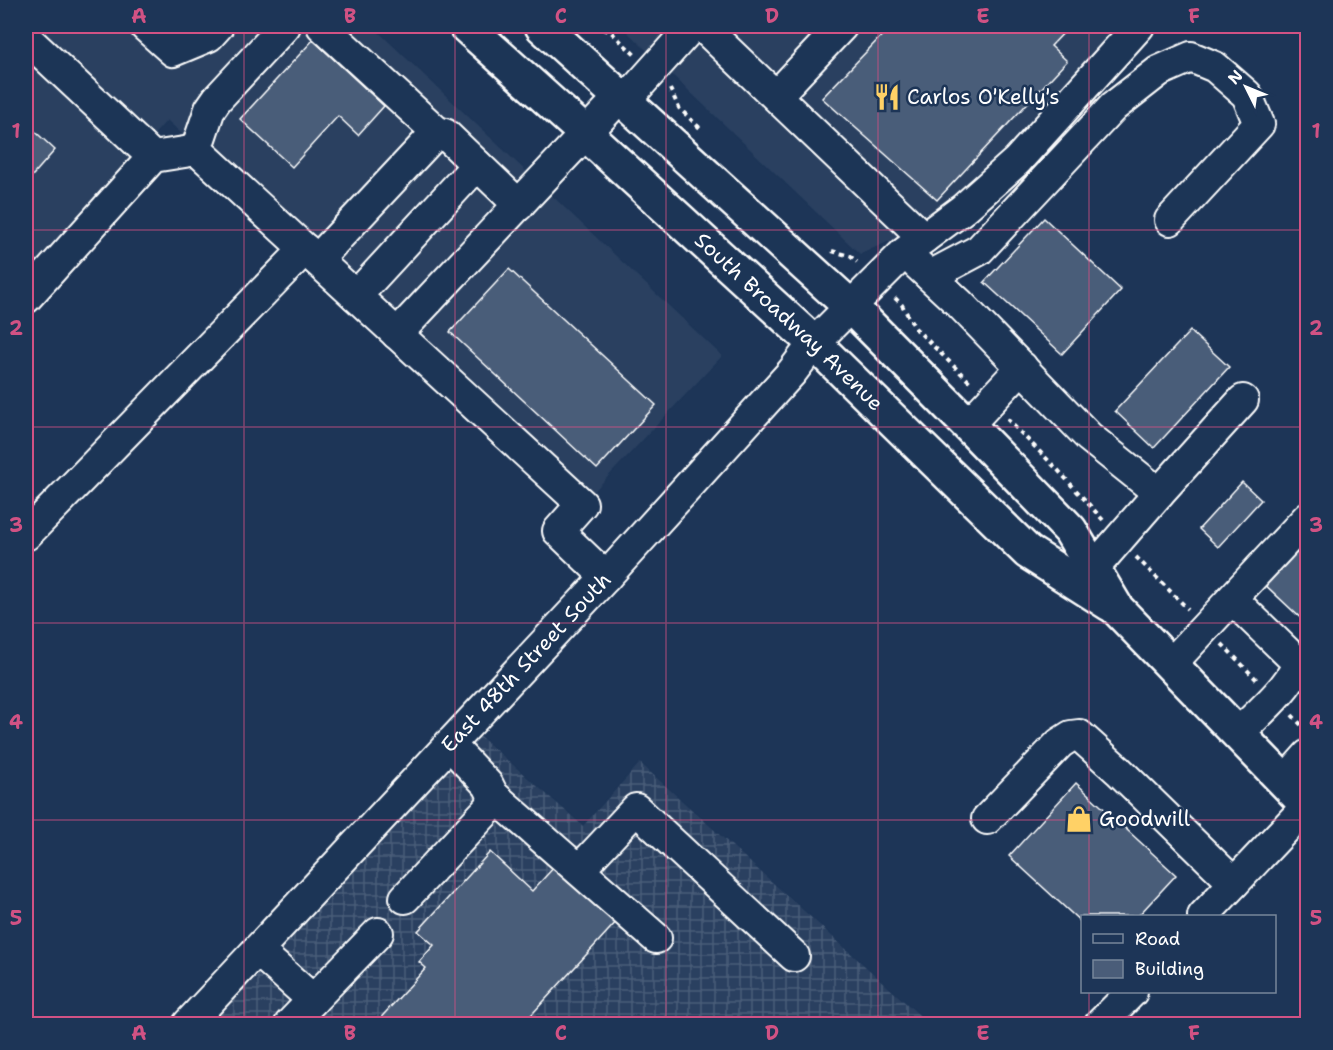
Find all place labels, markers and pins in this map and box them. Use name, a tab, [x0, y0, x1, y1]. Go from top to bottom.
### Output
restaurant icon: Carlos O'Kelly's	[872, 82, 902, 112]
place label: Carlos O'Kelly's	[907, 83, 1060, 111]
shop icon: Goodwill	[1064, 804, 1094, 834]
place label: Goodwill	[1099, 805, 1191, 833]

